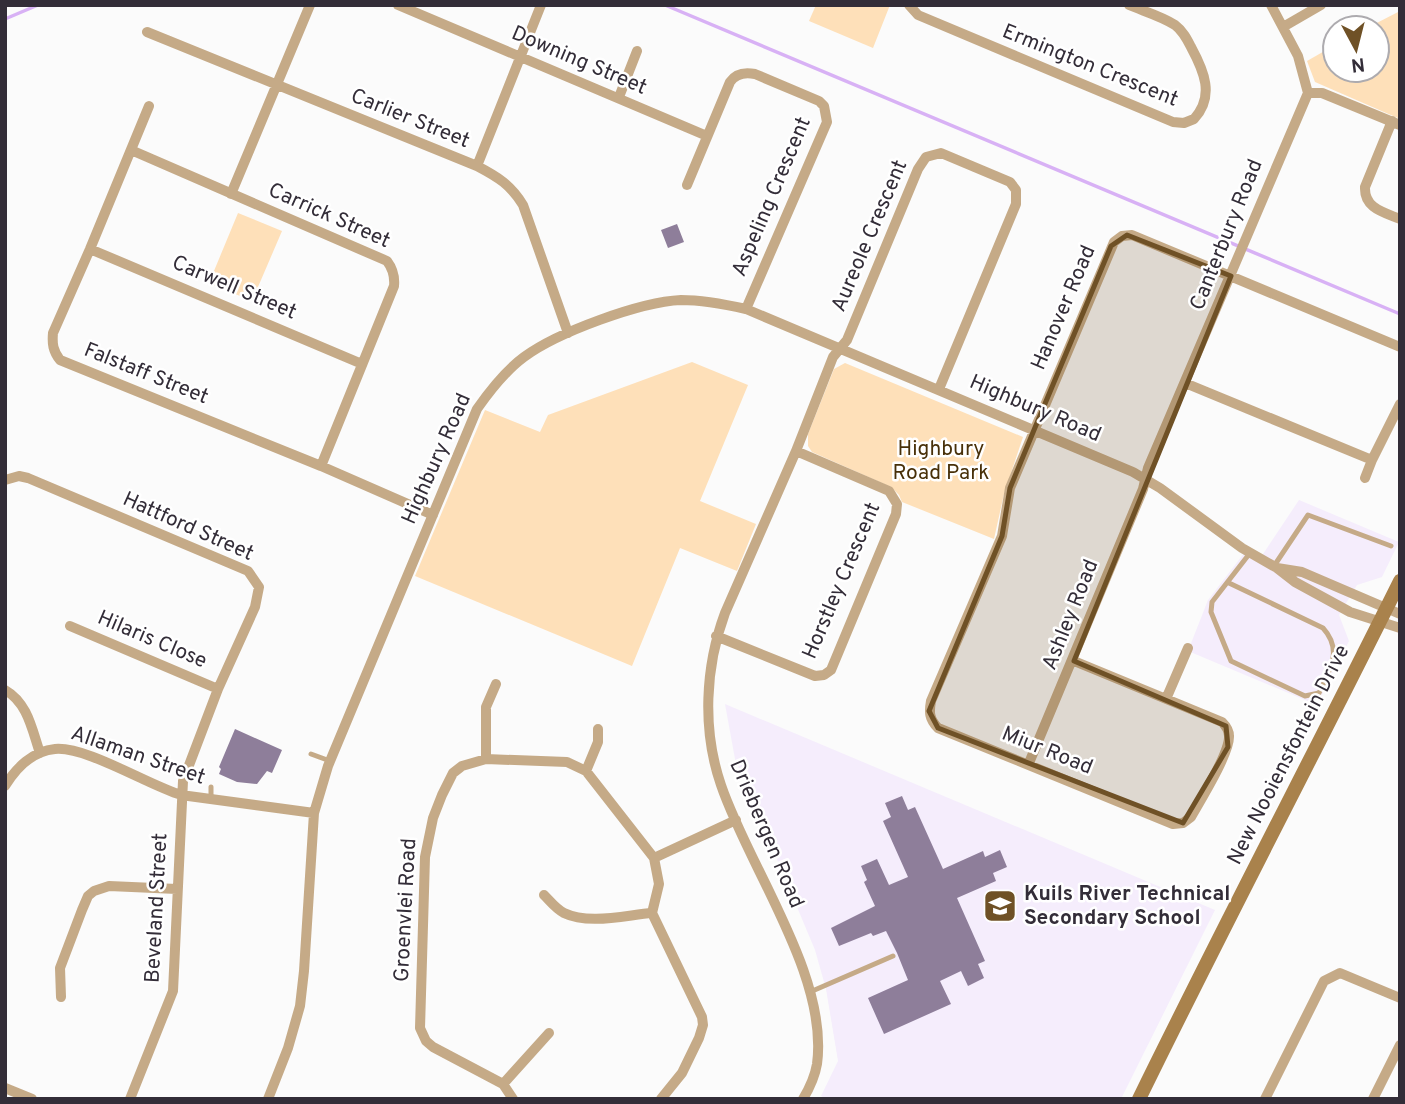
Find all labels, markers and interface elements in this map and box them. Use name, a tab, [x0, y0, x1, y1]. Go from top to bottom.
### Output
north arrow	[1321, 14, 1391, 84]
street label: Ermington Crescent	[998, 18, 1182, 114]
street label: Downing Street	[507, 20, 651, 102]
text: N	[1350, 51, 1366, 77]
street label: Carlier Street	[346, 83, 474, 155]
street label: Aspeling Crescent	[726, 113, 818, 281]
street label: Aureole Crescent	[826, 156, 914, 316]
street label: Canterbury Road	[1184, 156, 1270, 314]
street label: Carrick Street	[264, 177, 394, 255]
street label: Hanover Road	[1026, 242, 1102, 374]
street label: Carwell Street	[168, 250, 300, 326]
street label: Falstaff Street	[80, 337, 212, 411]
street label: Highbury Road	[965, 369, 1105, 449]
street label: Highbury Road	[396, 389, 478, 529]
park label: Highbury Road Park	[893, 436, 989, 487]
street label: Hattford Street	[118, 486, 258, 568]
street label: Horstley Crescent	[797, 499, 887, 663]
street label: Ashley Road	[1037, 556, 1105, 674]
street label: Hilaris Close	[93, 605, 211, 675]
street label: New Nooiensfontein Drive	[1222, 640, 1356, 870]
street label: Allaman Street	[67, 720, 209, 792]
street label: Miur Road	[997, 721, 1097, 781]
street label: Driebergen Road	[723, 756, 809, 912]
street label: Beveland Street	[140, 832, 174, 984]
street label: Groenvlei Road	[389, 837, 423, 983]
place label: Kuils River Technical Secondary School	[1024, 881, 1230, 932]
school or university icon: Kuils River Technical Secondary School	[981, 887, 1019, 925]

